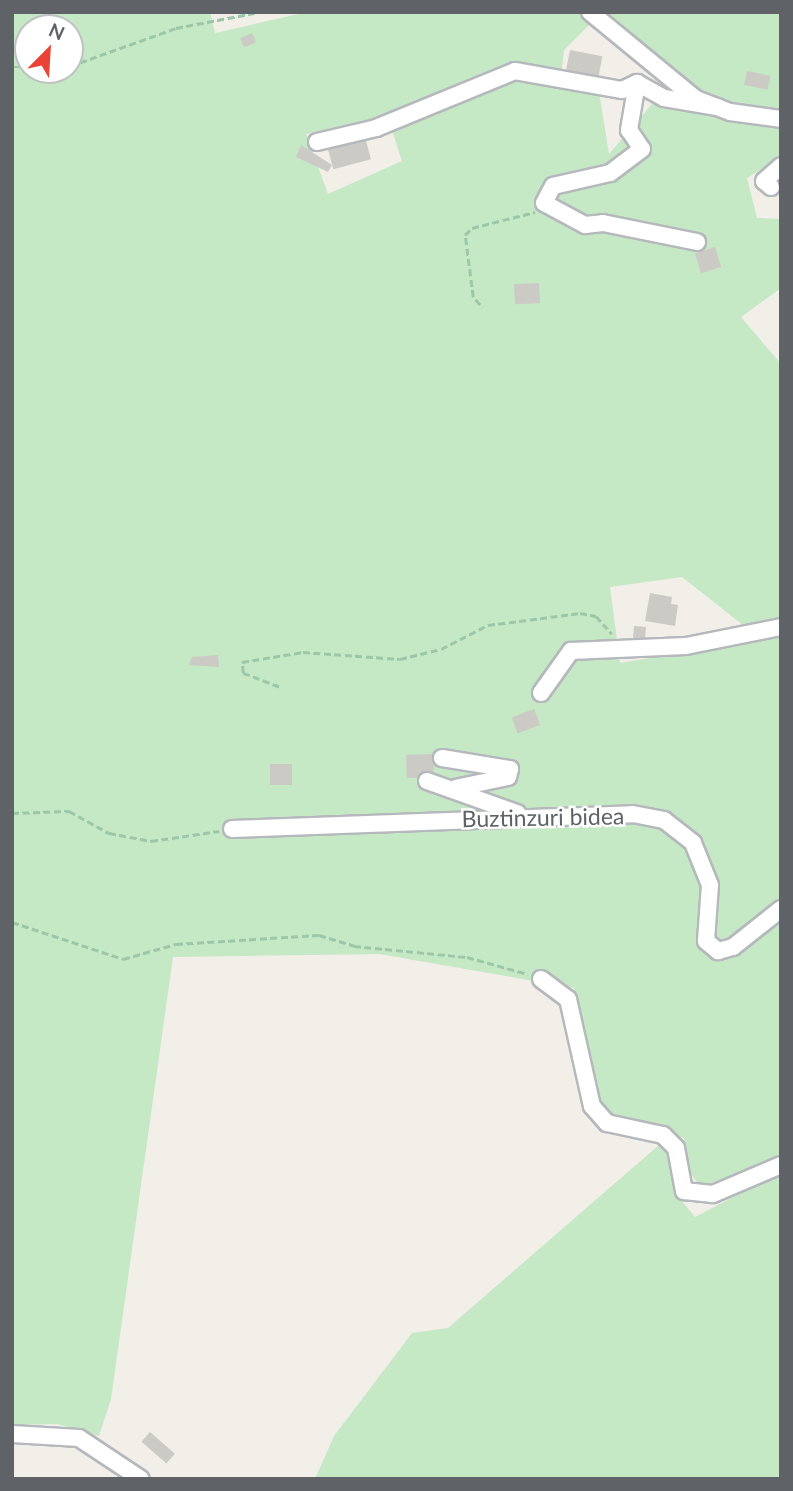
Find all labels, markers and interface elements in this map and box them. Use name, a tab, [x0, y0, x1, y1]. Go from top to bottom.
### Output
north arrow	[14, 14, 84, 84]
text: N	[46, 18, 68, 45]
street label: Buztinzuri bidea	[461, 802, 625, 832]

